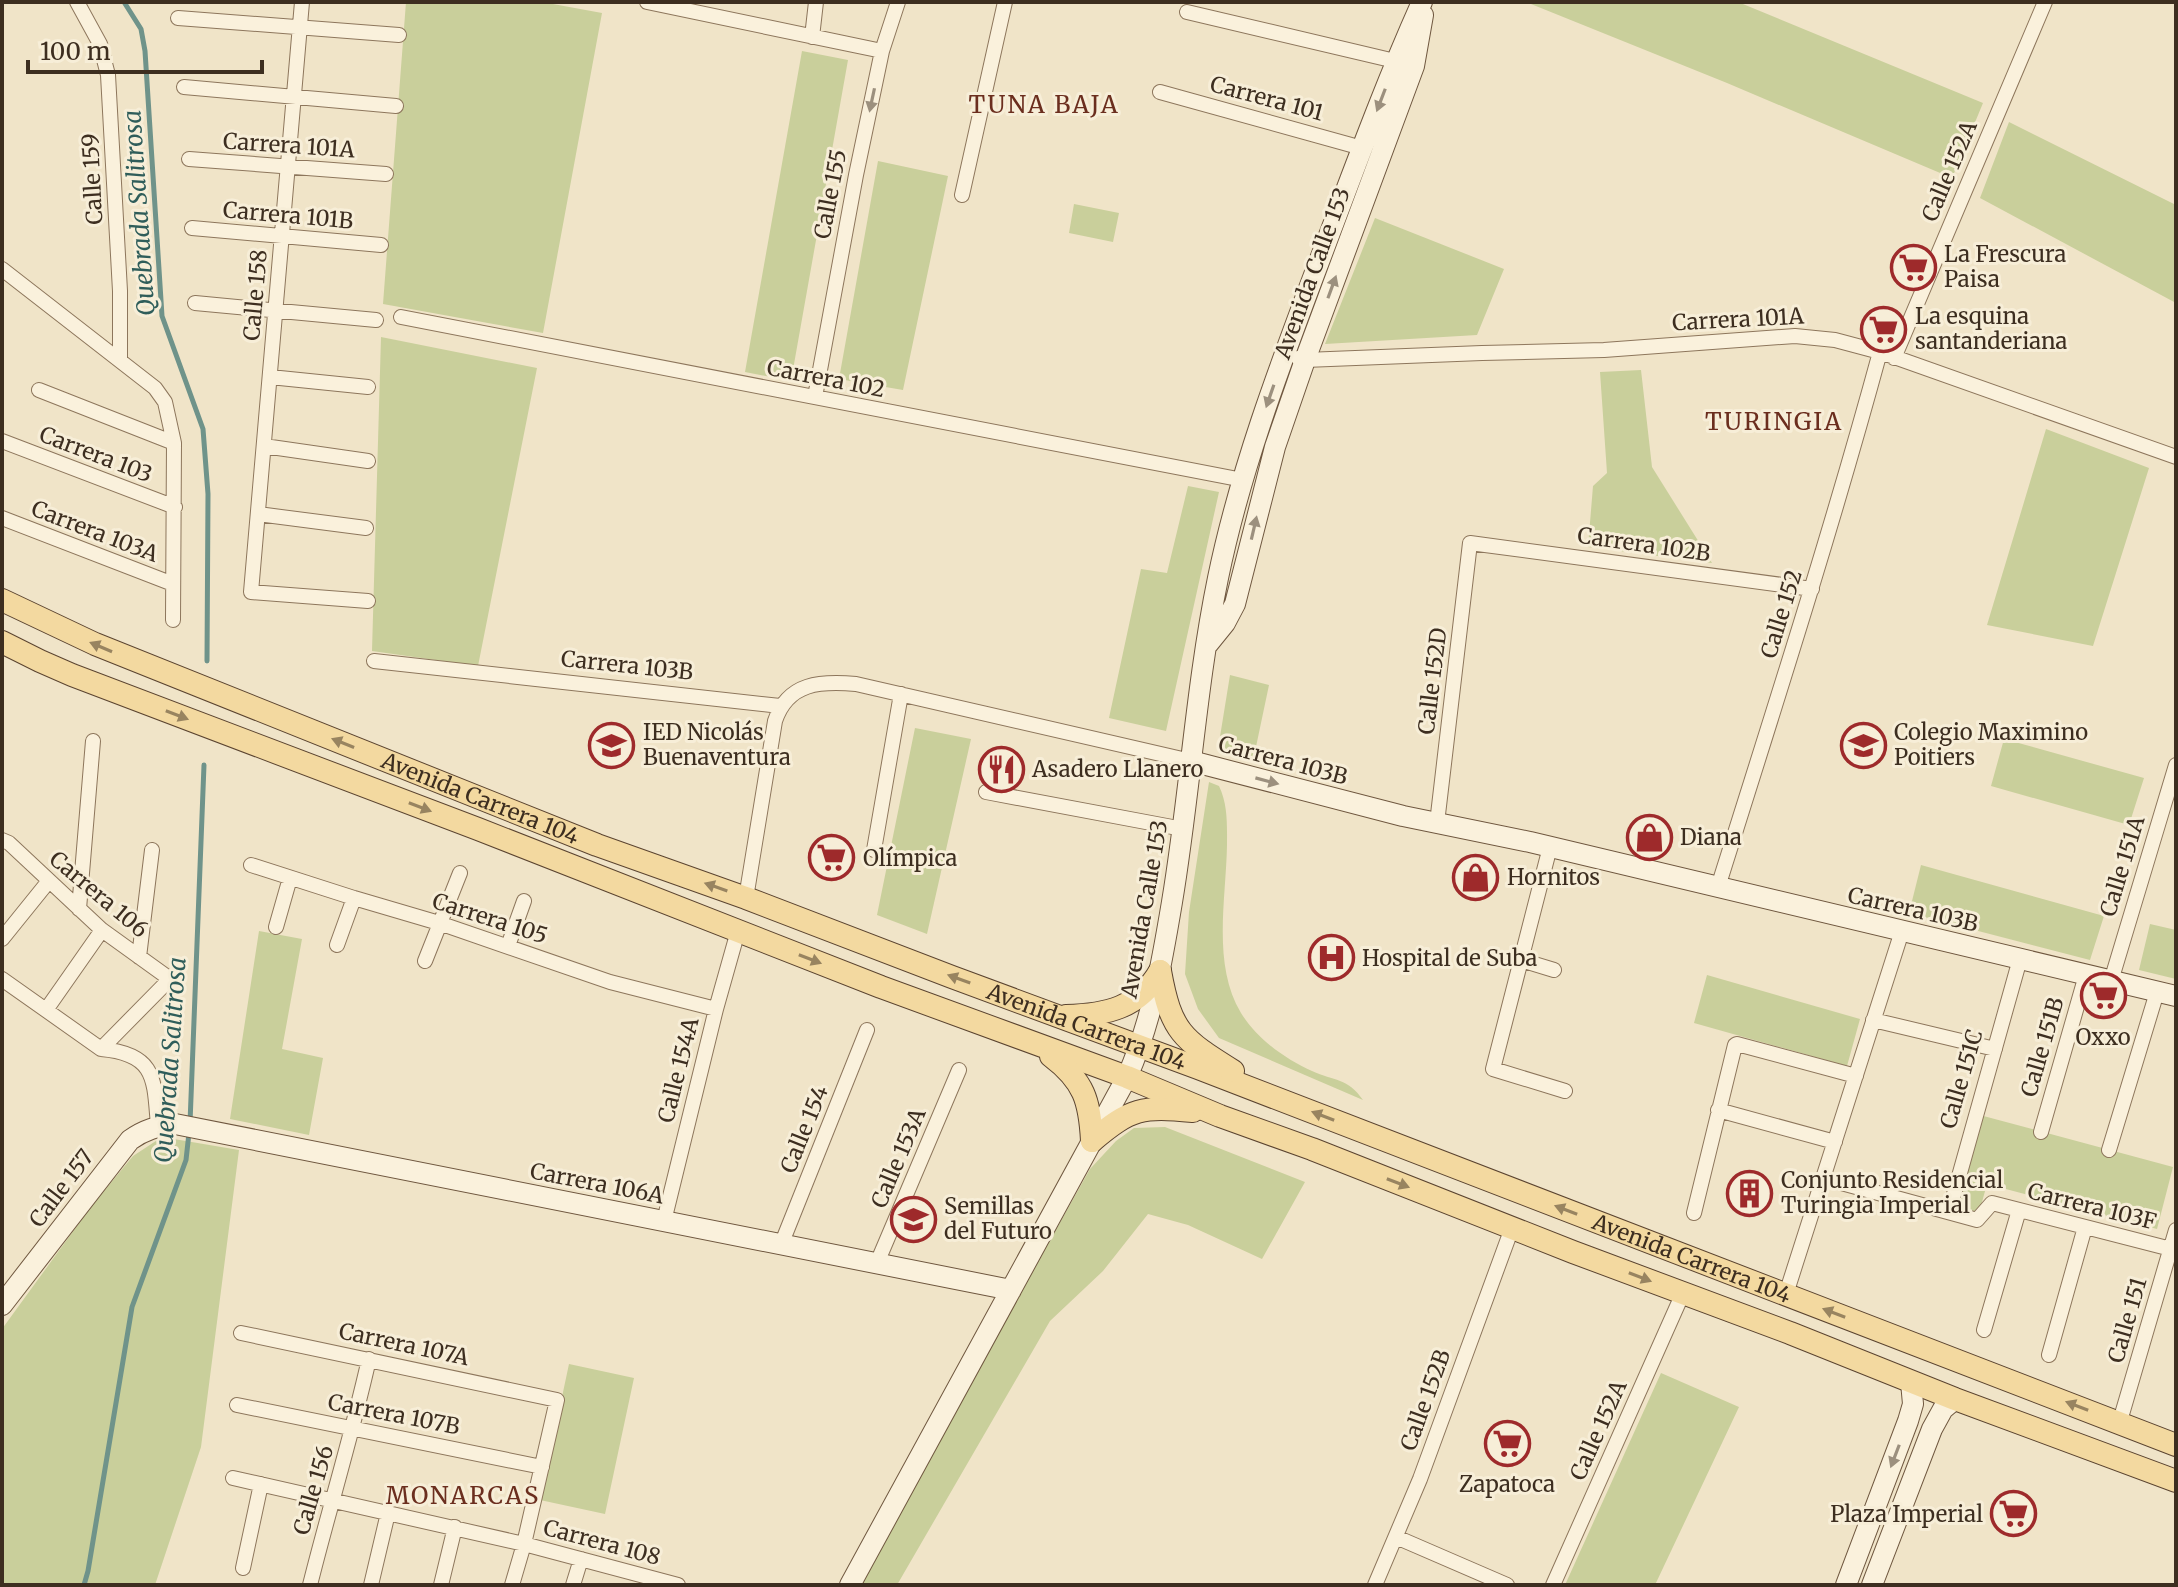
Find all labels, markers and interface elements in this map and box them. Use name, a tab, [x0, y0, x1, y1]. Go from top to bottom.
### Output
scale bar	[28, 24, 262, 74]
text: 100 m	[40, 36, 111, 67]
street label: Carrera 101	[1207, 69, 1327, 127]
one-way arrow	[865, 88, 877, 113]
one-way arrow	[1374, 88, 1387, 112]
district label: TUNA BAJA	[968, 89, 1120, 120]
water label: Quebrada Salitrosa	[116, 109, 162, 317]
street label: Calle 152A	[1915, 116, 1983, 226]
street label: Carrera 101A	[222, 126, 356, 164]
street label: Calle 159	[76, 133, 108, 225]
street label: Calle 155	[808, 147, 852, 241]
street label: Avenida Calle 153	[1268, 183, 1356, 363]
street label: Carrera 101B	[222, 195, 355, 235]
place label: La Frescura Paisa	[1944, 240, 2066, 293]
supermarket icon: La Frescura Paisa	[1889, 243, 1937, 291]
street label: Calle 158	[237, 248, 273, 342]
one-way arrow	[1326, 275, 1339, 299]
street label: Carrera 101A	[1671, 302, 1805, 336]
place label: La esquina santanderiana	[1915, 302, 2068, 355]
supermarket icon: La esquina santanderiana	[1860, 305, 1908, 353]
street label: Carrera 102	[765, 353, 887, 403]
one-way arrow	[1264, 384, 1276, 408]
district label: TURINGIA	[1705, 406, 1843, 437]
street label: Carrera 103	[36, 420, 156, 488]
street label: Carrera 103A	[28, 494, 163, 568]
one-way arrow	[1248, 516, 1261, 541]
street label: Carrera 102B	[1576, 521, 1712, 567]
street label: Calle 152	[1754, 566, 1808, 662]
street label: Calle 152D	[1412, 626, 1452, 736]
one-way arrow	[89, 640, 113, 653]
street label: Carrera 103B	[560, 644, 695, 686]
one-way arrow	[165, 709, 189, 722]
place label: IED Nicolás Buenaventura	[643, 718, 791, 771]
place label: Colegio Maximino Poitiers	[1894, 718, 2088, 771]
school or university icon: IED Nicolás Buenaventura	[588, 721, 636, 769]
school or university icon: Colegio Maximino Poitiers	[1839, 721, 1887, 769]
street label: Carrera 103B	[1215, 729, 1351, 791]
one-way arrow	[331, 736, 355, 749]
restaurant icon: Asadero Llanero	[977, 745, 1025, 793]
street label: Avenida Carrera 104	[377, 746, 584, 851]
place label: Asadero Llanero	[1031, 755, 1203, 783]
one-way arrow	[1254, 776, 1279, 788]
one-way arrow	[408, 801, 432, 814]
street label: Calle 151A	[2093, 812, 2151, 920]
shop icon: Diana	[1625, 813, 1673, 861]
street label: Avenida Calle 153	[1114, 818, 1173, 1001]
place label: Diana	[1680, 823, 1742, 851]
supermarket icon: Olímpica	[808, 834, 856, 882]
place label: Olímpica	[863, 844, 958, 872]
street label: Carrera 106	[44, 845, 154, 943]
shop icon: Hornitos	[1452, 853, 1500, 901]
place label: Hornitos	[1507, 863, 1600, 891]
one-way arrow	[704, 880, 728, 893]
street label: Carrera 103B	[1845, 880, 1981, 938]
street label: Carrera 105	[429, 886, 551, 950]
hospital icon: Hospital de Suba	[1307, 934, 1355, 982]
place label: Hospital de Suba	[1362, 944, 1538, 972]
one-way arrow	[798, 953, 822, 966]
water label: Quebrada Salitrosa	[147, 956, 193, 1164]
one-way arrow	[947, 972, 971, 985]
supermarket icon: Oxxo	[2079, 972, 2127, 1020]
street label: Avenida Carrera 104	[982, 977, 1191, 1077]
street label: Calle 151B	[2014, 994, 2070, 1100]
street label: Calle 154A	[651, 1014, 705, 1125]
place label: Oxxo	[2075, 1023, 2131, 1051]
street label: Calle 151C	[1934, 1026, 1988, 1132]
street label: Calle 154	[774, 1081, 834, 1177]
street label: Calle 153A	[864, 1104, 932, 1212]
one-way arrow	[1311, 1109, 1335, 1122]
street label: Calle 157	[23, 1143, 99, 1233]
street label: Carrera 106A	[528, 1156, 667, 1210]
place label: Conjunto Residencial Turingia Imperial	[1781, 1166, 2004, 1219]
building icon: Conjunto Residencial Turingia Imperial	[1726, 1169, 1774, 1217]
one-way arrow	[1386, 1177, 1410, 1190]
street label: Carrera 103F	[2025, 1177, 2159, 1235]
place label: Semillas del Futuro	[944, 1192, 1052, 1245]
school or university icon: Semillas del Futuro	[889, 1195, 937, 1243]
one-way arrow	[1554, 1203, 1578, 1216]
street label: Avenida Carrera 104	[1588, 1207, 1795, 1309]
one-way arrow	[1628, 1271, 1652, 1284]
street label: Calle 151	[2101, 1274, 2153, 1366]
one-way arrow	[1822, 1306, 1846, 1319]
street label: Carrera 107A	[336, 1317, 472, 1372]
street label: Calle 152B	[1394, 1345, 1456, 1454]
street label: Calle 152A	[1564, 1375, 1633, 1484]
street label: Carrera 107B	[326, 1388, 463, 1441]
one-way arrow	[2065, 1399, 2089, 1411]
supermarket icon: Zapatoca	[1483, 1419, 1531, 1467]
street label: Calle 156	[287, 1442, 339, 1538]
one-way arrow	[1888, 1445, 1901, 1469]
place label: Zapatoca	[1459, 1470, 1555, 1498]
district label: MONARCAS	[386, 1480, 540, 1511]
supermarket icon: Plaza Imperial	[1990, 1490, 2038, 1538]
place label: Plaza Imperial	[1830, 1500, 1983, 1528]
street label: Carrera 108	[540, 1513, 664, 1571]

